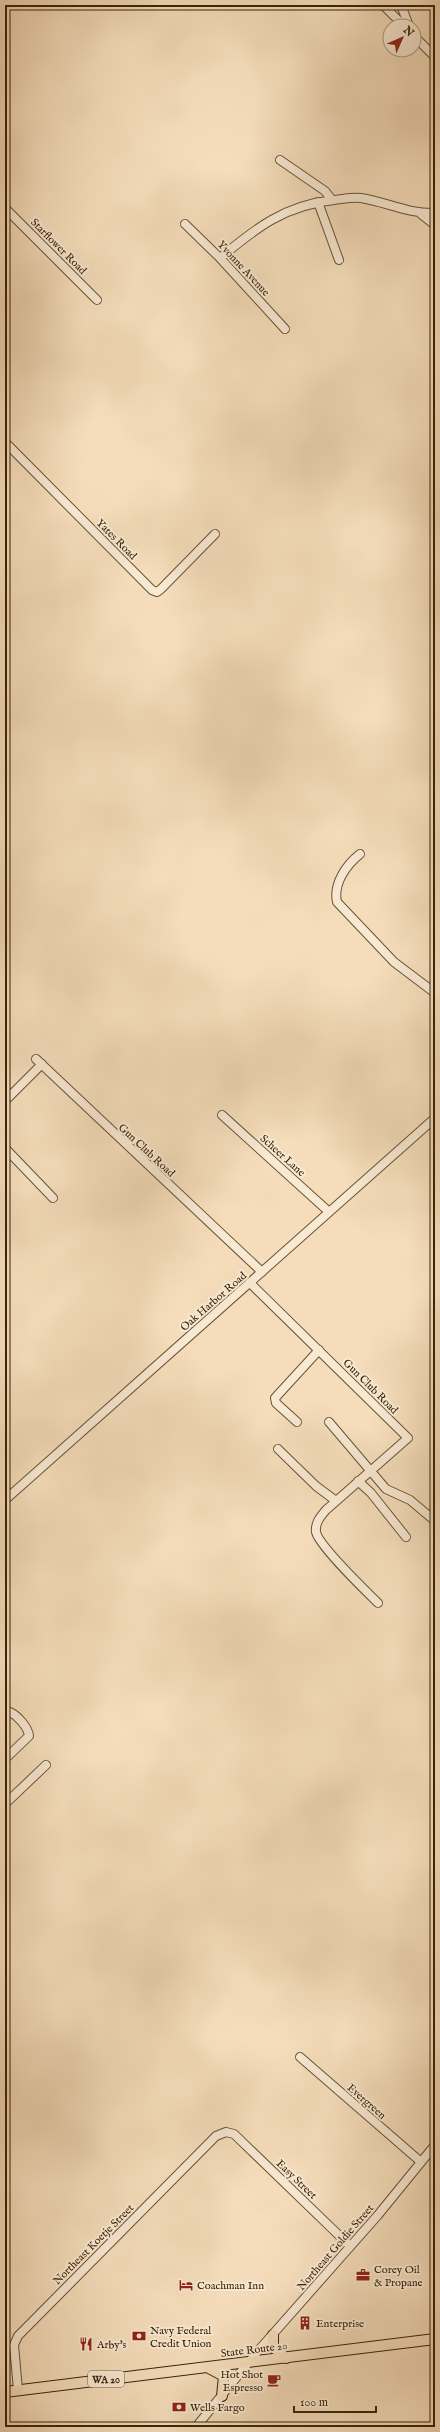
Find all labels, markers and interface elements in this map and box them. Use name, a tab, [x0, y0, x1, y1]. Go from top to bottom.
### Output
north arrow	[382, 18, 422, 58]
text: N	[399, 23, 417, 40]
street label: Starflower Road	[27, 216, 89, 278]
street label: Yvonne Avenue	[214, 238, 273, 299]
street label: Yates Road	[93, 516, 140, 563]
street label: Gun Club Road	[115, 1121, 178, 1181]
street label: Scheer Lane	[257, 1132, 308, 1180]
street label: Oak Harbor Road	[178, 1269, 250, 1334]
street label: Gun Club Road	[340, 1356, 401, 1417]
street label: Evergreen	[344, 2081, 389, 2123]
street label: Easy Street	[273, 2157, 320, 2203]
street label: Northeast Koetje Street	[50, 2201, 137, 2288]
street label: Northeast Goldie Street	[294, 2201, 377, 2294]
place label: Corey Oil & Propane	[374, 2263, 423, 2290]
office icon: Corey Oil & Propane	[355, 2267, 371, 2283]
hotel icon: Coachman Inn	[178, 2277, 194, 2293]
place label: Coachman Inn	[197, 2279, 264, 2293]
building icon: Enterprise	[297, 2315, 313, 2331]
place label: Enterprise	[316, 2317, 364, 2331]
place label: Navy Federal Credit Union	[150, 2324, 212, 2351]
bank icon: Navy Federal Credit Union	[131, 2328, 147, 2344]
restaurant icon: Arby's	[78, 2336, 94, 2352]
place label: Arby's	[96, 2338, 127, 2352]
street label: State Route 20	[220, 2339, 288, 2361]
place label: Hot Shot Espresso	[220, 2368, 263, 2395]
road number: WA 20	[88, 2371, 124, 2387]
cafe icon: Hot Shot Espresso	[266, 2372, 282, 2388]
scale bar	[294, 2388, 376, 2414]
text: 100 m	[300, 2395, 328, 2410]
bank icon: Wells Fargo	[171, 2399, 187, 2415]
place label: Wells Fargo	[190, 2401, 245, 2415]

